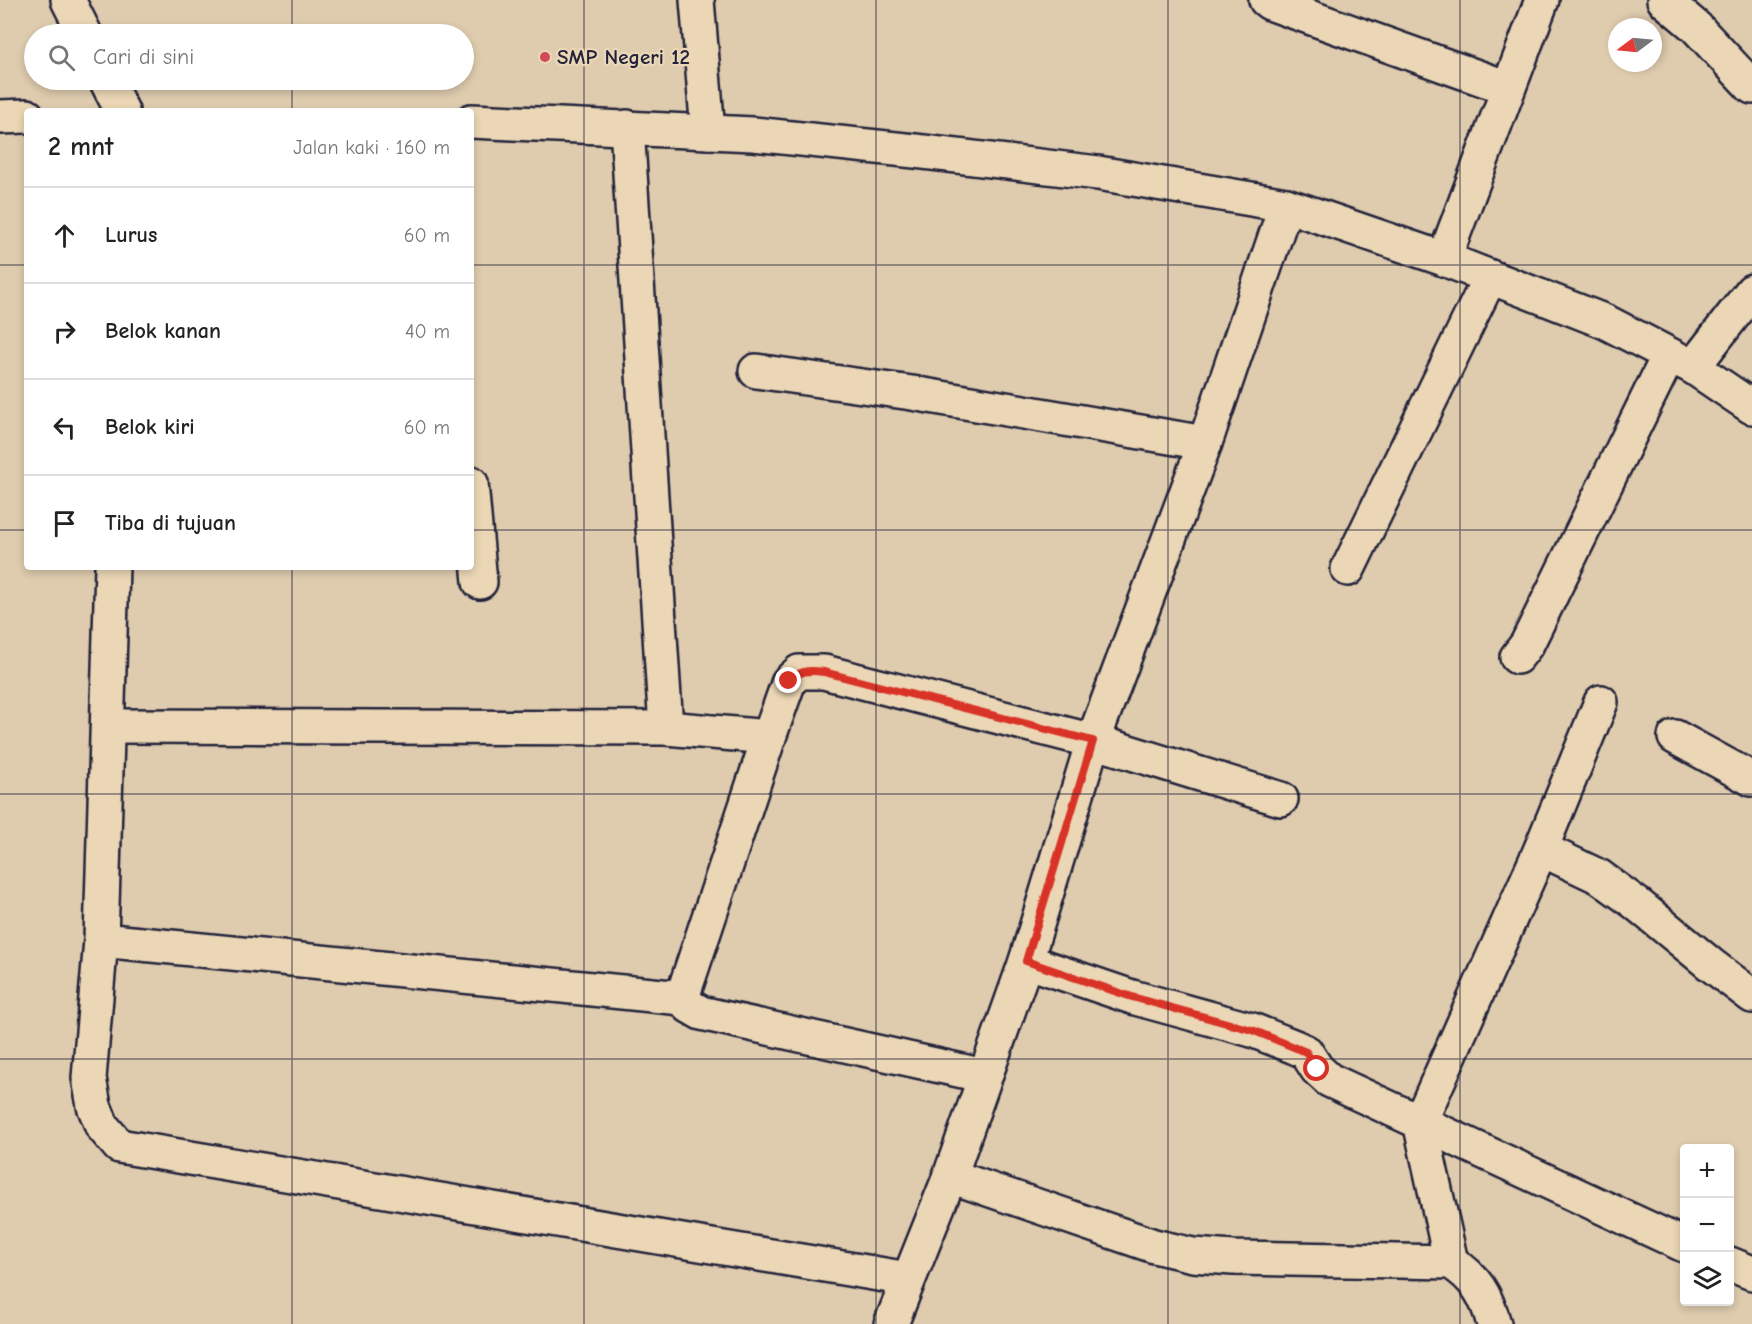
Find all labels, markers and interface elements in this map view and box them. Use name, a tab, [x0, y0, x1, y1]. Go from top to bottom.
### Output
north arrow	[1608, 18, 1662, 72]
search box	[24, 24, 474, 90]
icon: search	[45, 41, 78, 74]
text: Cari di sini	[93, 44, 194, 70]
place label: SMP Negeri 12	[557, 45, 690, 69]
marker: SMP Negeri 12	[538, 50, 552, 64]
text: 2 mnt	[48, 132, 114, 162]
text: Jalan kaki · 160 m	[293, 136, 450, 159]
icon: ahead	[48, 219, 81, 252]
text: Lurus	[105, 222, 157, 248]
text: 60 m	[404, 224, 450, 247]
icon: right	[48, 315, 81, 348]
text: Belok kanan	[105, 318, 221, 344]
text: 40 m	[405, 320, 450, 343]
icon: left	[48, 411, 81, 444]
text: Belok kiri	[105, 414, 195, 440]
text: 60 m	[404, 416, 450, 439]
icon: arrive	[48, 507, 81, 540]
text: Tiba di tujuan	[105, 510, 236, 536]
route end	[775, 667, 801, 693]
route start	[1303, 1055, 1329, 1081]
map controls	[1680, 1144, 1734, 1306]
button: +	[1680, 1144, 1734, 1198]
button: −	[1680, 1198, 1734, 1252]
button: layers	[1680, 1252, 1734, 1306]

